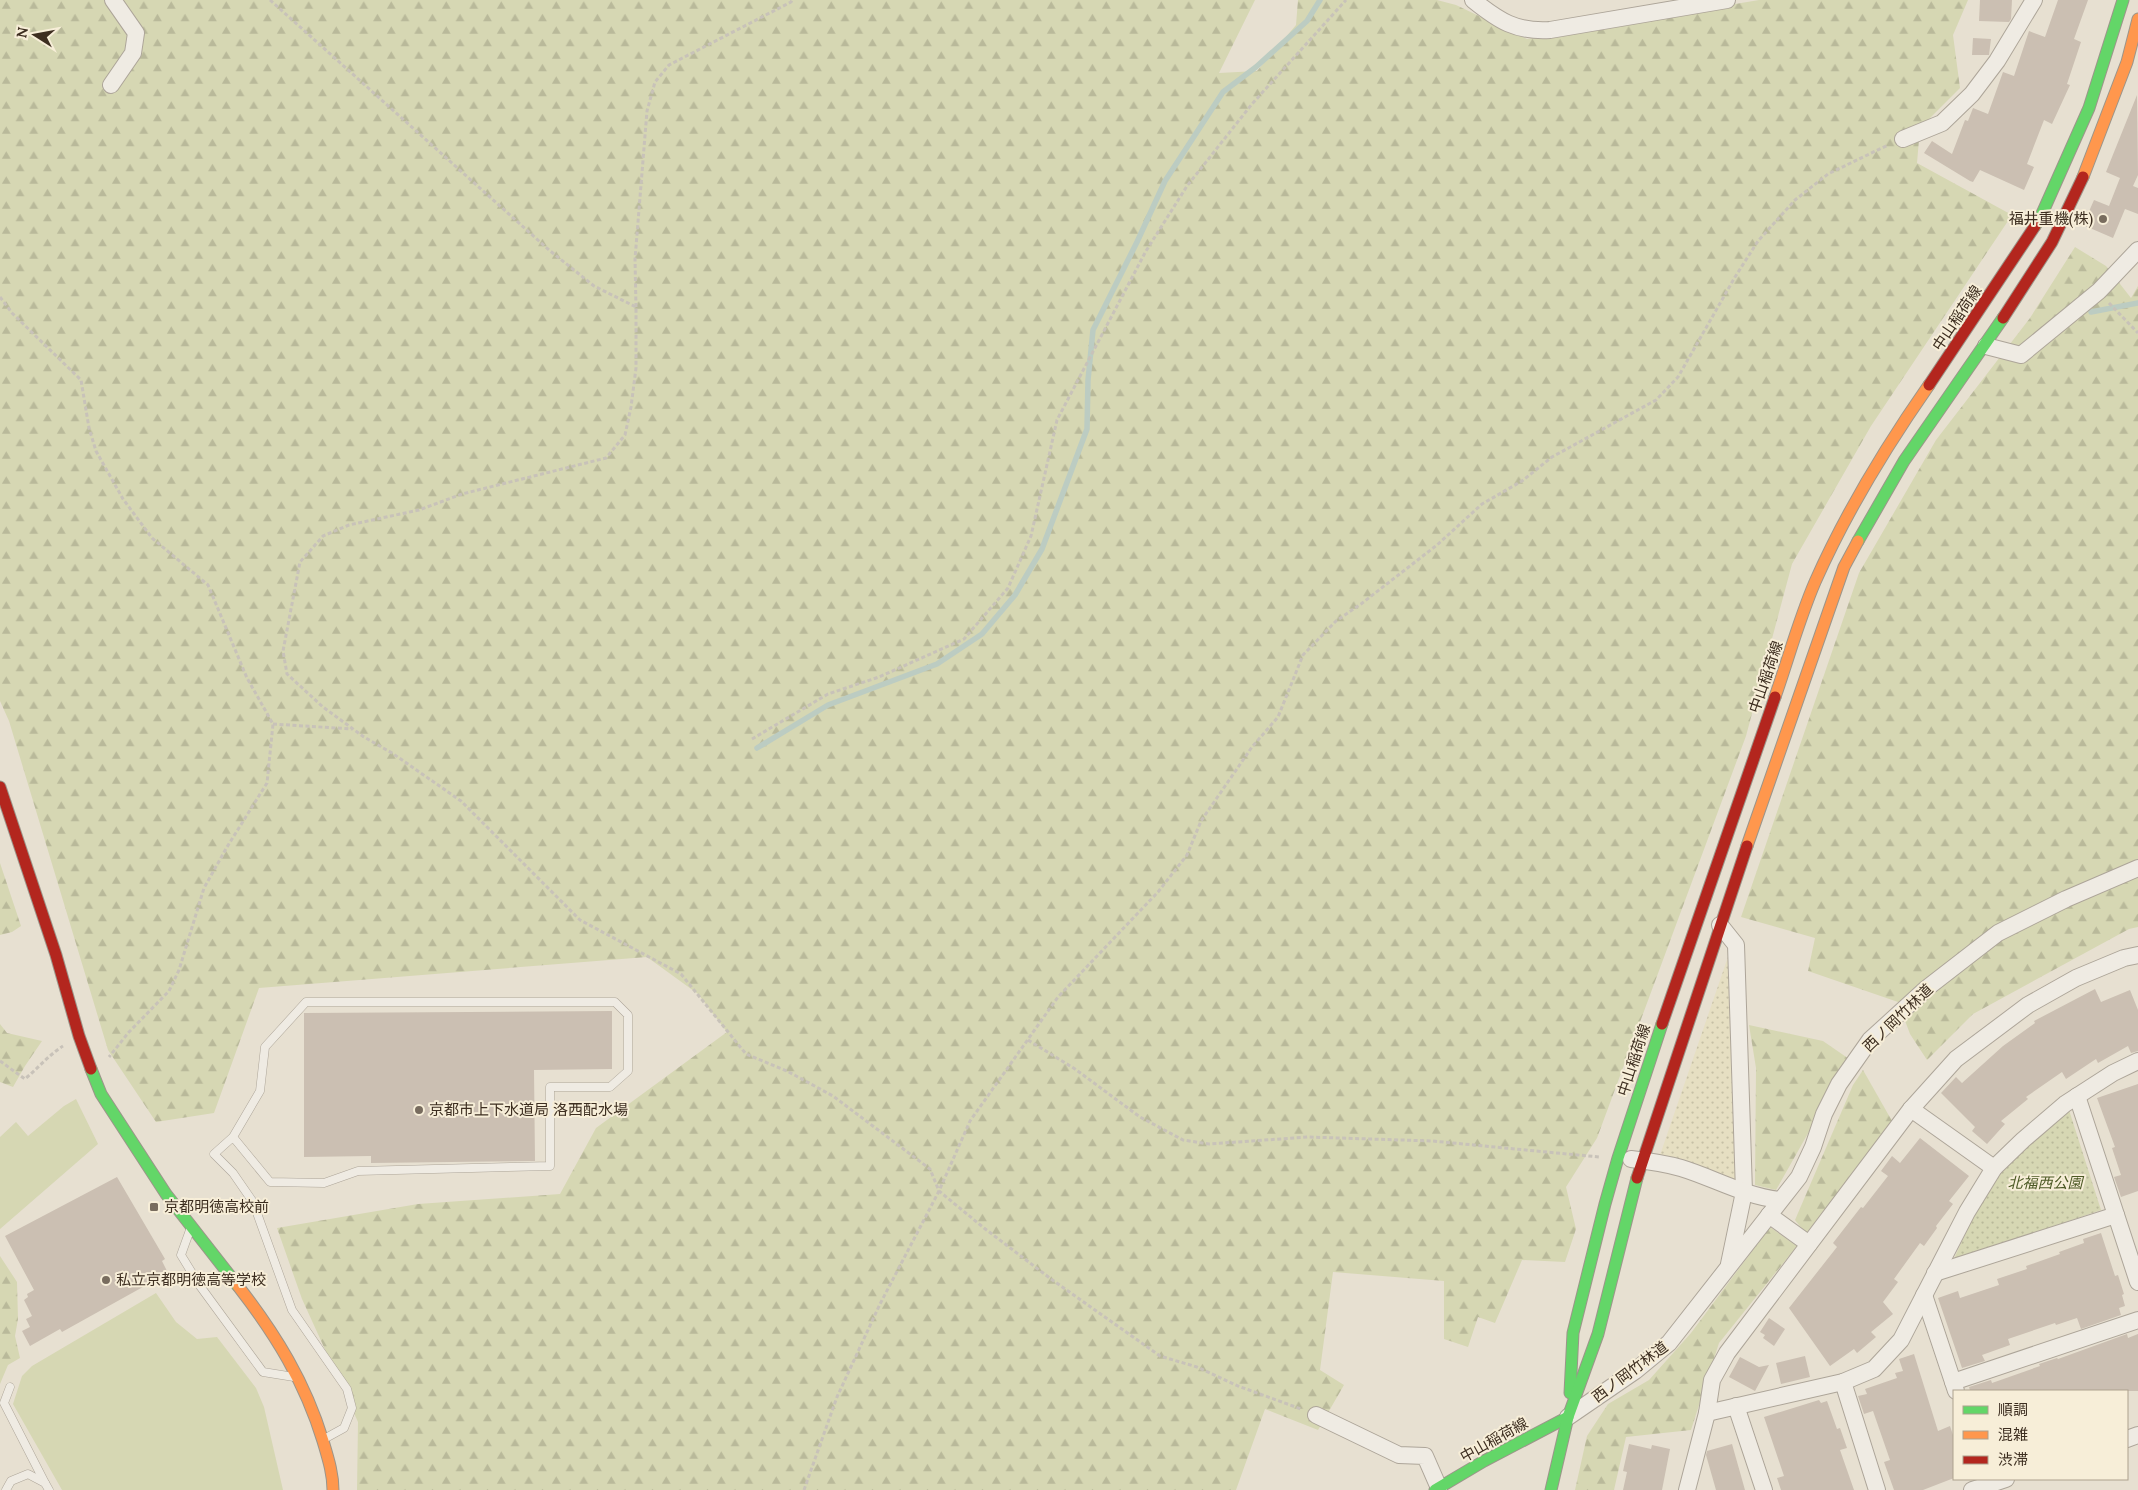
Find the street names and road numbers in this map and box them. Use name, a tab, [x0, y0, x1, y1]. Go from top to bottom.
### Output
street label: 中山稲荷線	[1928, 281, 1985, 354]
street label: 中山稲荷線	[1744, 638, 1787, 715]
street label: 西ノ岡竹林道	[1859, 980, 1937, 1056]
street label: 中山稲荷線	[1613, 1021, 1654, 1098]
street label: 西ノ岡竹林道	[1588, 1337, 1671, 1406]
street label: 中山稲荷線	[1456, 1413, 1531, 1466]

